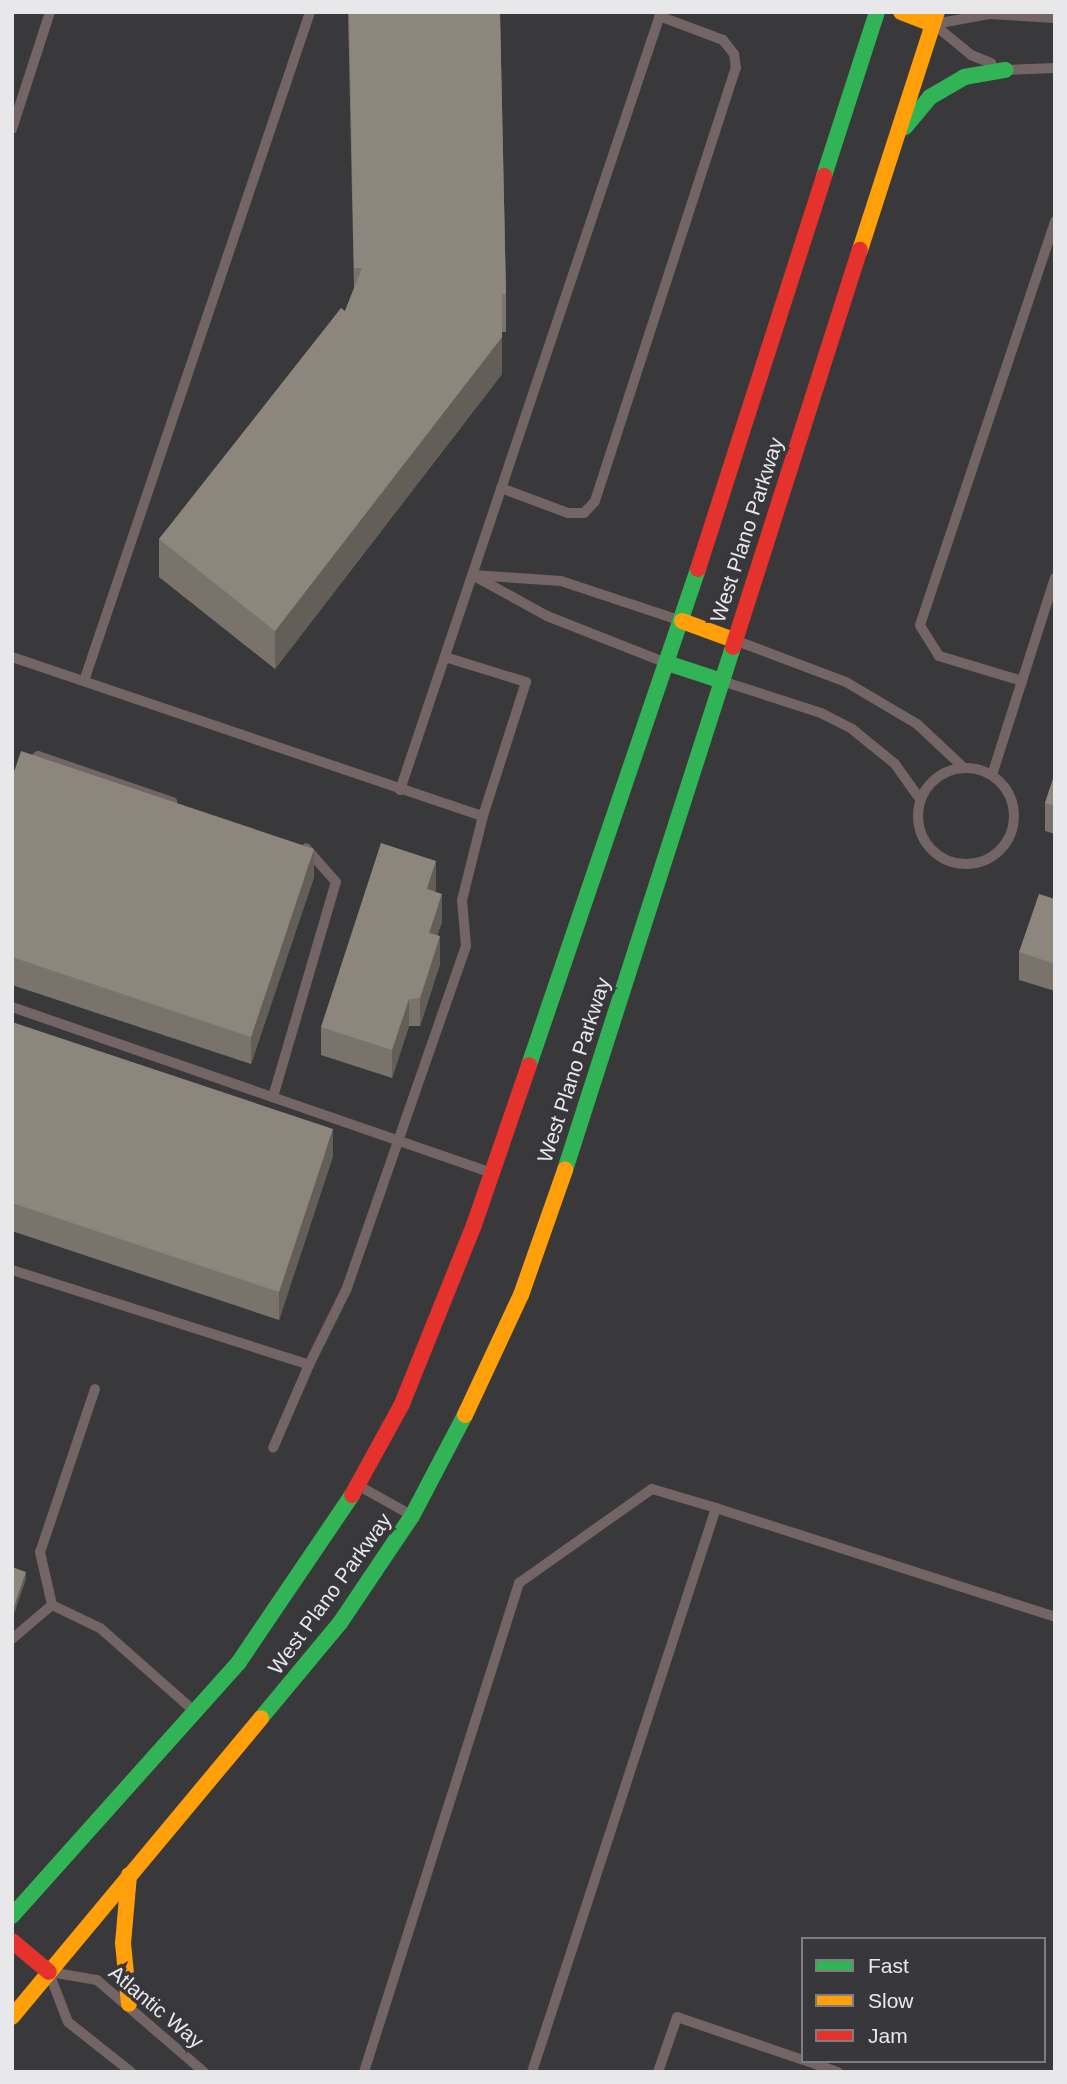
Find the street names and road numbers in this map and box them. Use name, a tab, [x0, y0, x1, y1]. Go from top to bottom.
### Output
street label: West Plano Parkway	[705, 434, 789, 626]
street label: West Plano Parkway	[532, 974, 616, 1166]
street label: West Plano Parkway	[263, 1508, 397, 1680]
street label: Atlantic Way	[104, 1960, 208, 2054]

